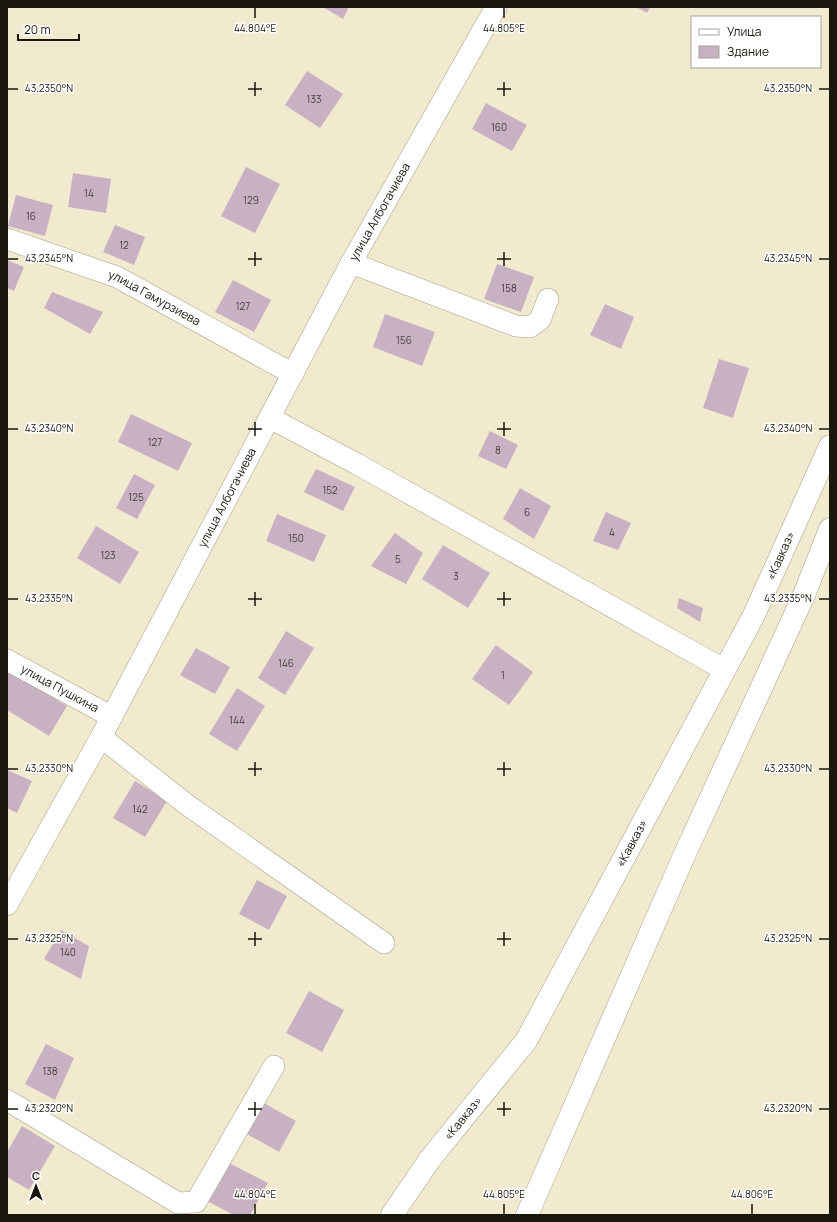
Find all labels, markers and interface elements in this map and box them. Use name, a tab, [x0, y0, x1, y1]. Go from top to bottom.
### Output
scale bar	[18, 16, 79, 42]
legend	[691, 16, 821, 68]
text: 20 m	[24, 21, 51, 38]
text: 44.804°E	[234, 21, 276, 35]
text: 44.805°E	[483, 21, 525, 35]
text: Улица	[727, 23, 761, 40]
text: Здание	[727, 43, 769, 60]
text: 43.2350°N	[25, 81, 73, 95]
text: 43.2350°N	[764, 81, 812, 95]
house number: 133	[307, 92, 321, 106]
house number: 160	[491, 120, 507, 134]
street label: улица Албогачиева	[345, 160, 414, 264]
house number: 14	[84, 186, 94, 200]
house number: 129	[243, 193, 259, 207]
house number: 16	[26, 209, 36, 223]
house number: 12	[119, 238, 129, 252]
text: 43.2345°N	[25, 251, 73, 265]
text: 43.2345°N	[764, 251, 812, 265]
street label: улица Гамурзиева	[106, 266, 204, 329]
house number: 158	[501, 281, 517, 295]
house number: 127	[236, 299, 250, 313]
house number: 156	[396, 333, 412, 347]
text: 43.2340°N	[25, 421, 73, 435]
text: 43.2340°N	[764, 421, 812, 435]
house number: 127	[148, 435, 162, 449]
house number: 8	[495, 443, 501, 457]
street label: улица Албогачиева	[193, 445, 260, 550]
house number: 152	[322, 483, 338, 497]
house number: 125	[128, 490, 144, 504]
house number: 6	[524, 505, 530, 519]
house number: 4	[609, 525, 615, 539]
street label: «Кавказ»	[762, 528, 799, 583]
house number: 150	[288, 531, 304, 545]
house number: 123	[100, 548, 116, 562]
house number: 5	[395, 552, 401, 566]
house number: 3	[453, 569, 459, 583]
text: 43.2335°N	[25, 591, 73, 605]
text: 43.2335°N	[764, 591, 812, 605]
house number: 146	[278, 656, 294, 670]
street label: улица Пушкина	[18, 660, 102, 716]
house number: 1	[501, 668, 505, 682]
house number: 144	[229, 713, 245, 727]
text: 43.2330°N	[25, 761, 73, 775]
text: 43.2330°N	[764, 761, 812, 775]
house number: 142	[132, 802, 148, 816]
street label: «Кавказ»	[612, 816, 651, 870]
text: 43.2325°N	[25, 931, 73, 945]
text: 43.2325°N	[764, 931, 812, 945]
house number: 140	[60, 945, 76, 959]
house number: 138	[42, 1064, 58, 1078]
street label: «Кавказ»	[440, 1093, 486, 1144]
text: 43.2320°N	[25, 1101, 73, 1115]
text: 43.2320°N	[764, 1101, 812, 1115]
north arrow	[16, 1166, 56, 1206]
text: С	[32, 1168, 40, 1183]
text: 44.804°E	[234, 1187, 276, 1201]
text: 44.805°E	[483, 1187, 525, 1201]
text: 44.806°E	[731, 1187, 774, 1201]

